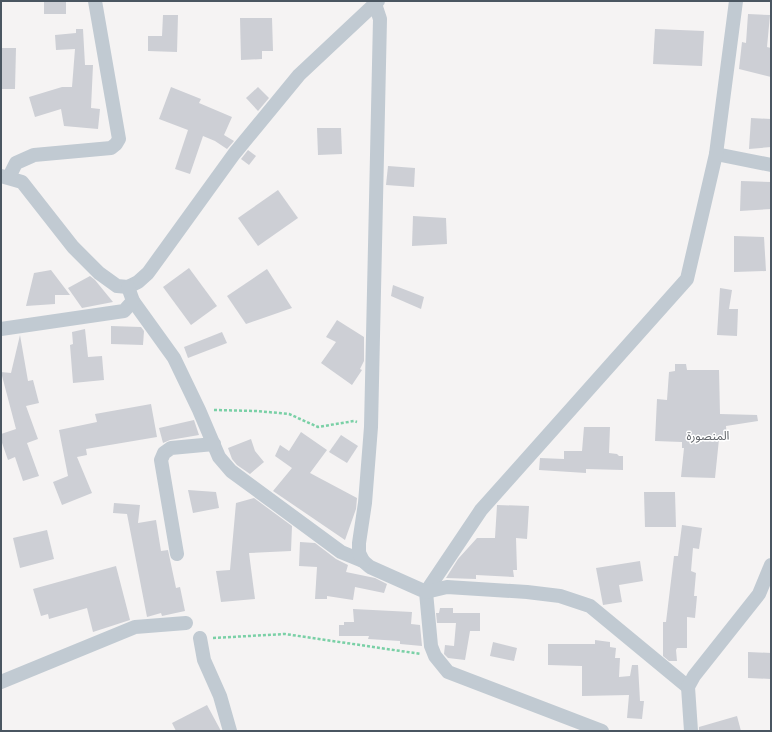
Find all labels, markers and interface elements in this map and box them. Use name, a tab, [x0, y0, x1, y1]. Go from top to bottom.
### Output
district label: المنصورة	[687, 429, 730, 443]

